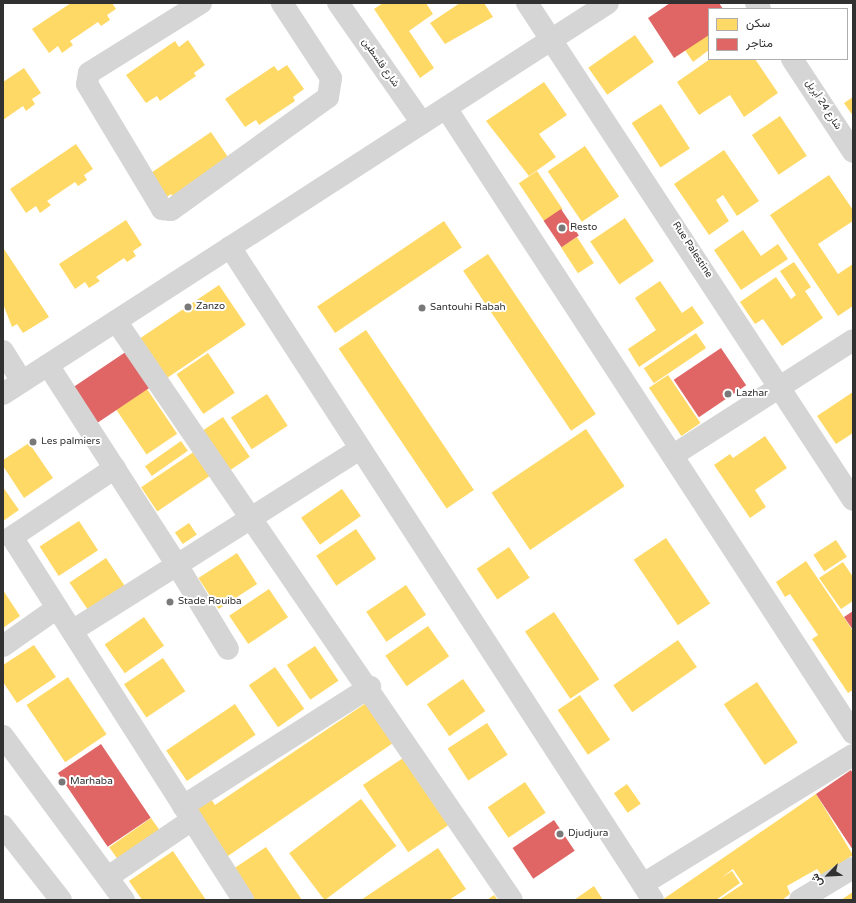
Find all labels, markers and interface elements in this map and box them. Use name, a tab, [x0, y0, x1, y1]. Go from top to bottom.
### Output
legend	[708, 8, 848, 60]
text: سكن	[746, 16, 770, 30]
street label: شارع فلسطين	[359, 36, 401, 90]
text: متاجر	[746, 36, 773, 50]
street label: شارع 24 أبريل	[802, 78, 844, 132]
street label: Rue Palestine	[669, 220, 715, 280]
place label: Resto	[570, 222, 597, 234]
marker: Resto	[557, 223, 567, 233]
place label: Zanzo	[196, 301, 225, 313]
marker: Zanzo	[183, 302, 193, 312]
place label: Santouhi Rabah	[430, 302, 506, 314]
marker: Santouhi Rabah	[417, 303, 427, 313]
place label: Lazhar	[736, 388, 768, 400]
marker: Lazhar	[723, 389, 733, 399]
place label: Les palmiers	[41, 436, 100, 448]
marker: Les palmiers	[28, 437, 38, 447]
place label: Stade Rouiba	[178, 596, 242, 608]
marker: Stade Rouiba	[165, 597, 175, 607]
place label: Marhaba	[70, 776, 113, 788]
marker: Marhaba	[57, 777, 67, 787]
place label: Djudjura	[568, 828, 608, 840]
marker: Djudjura	[555, 829, 565, 839]
north arrow	[808, 855, 848, 895]
text: ش	[808, 871, 825, 889]

